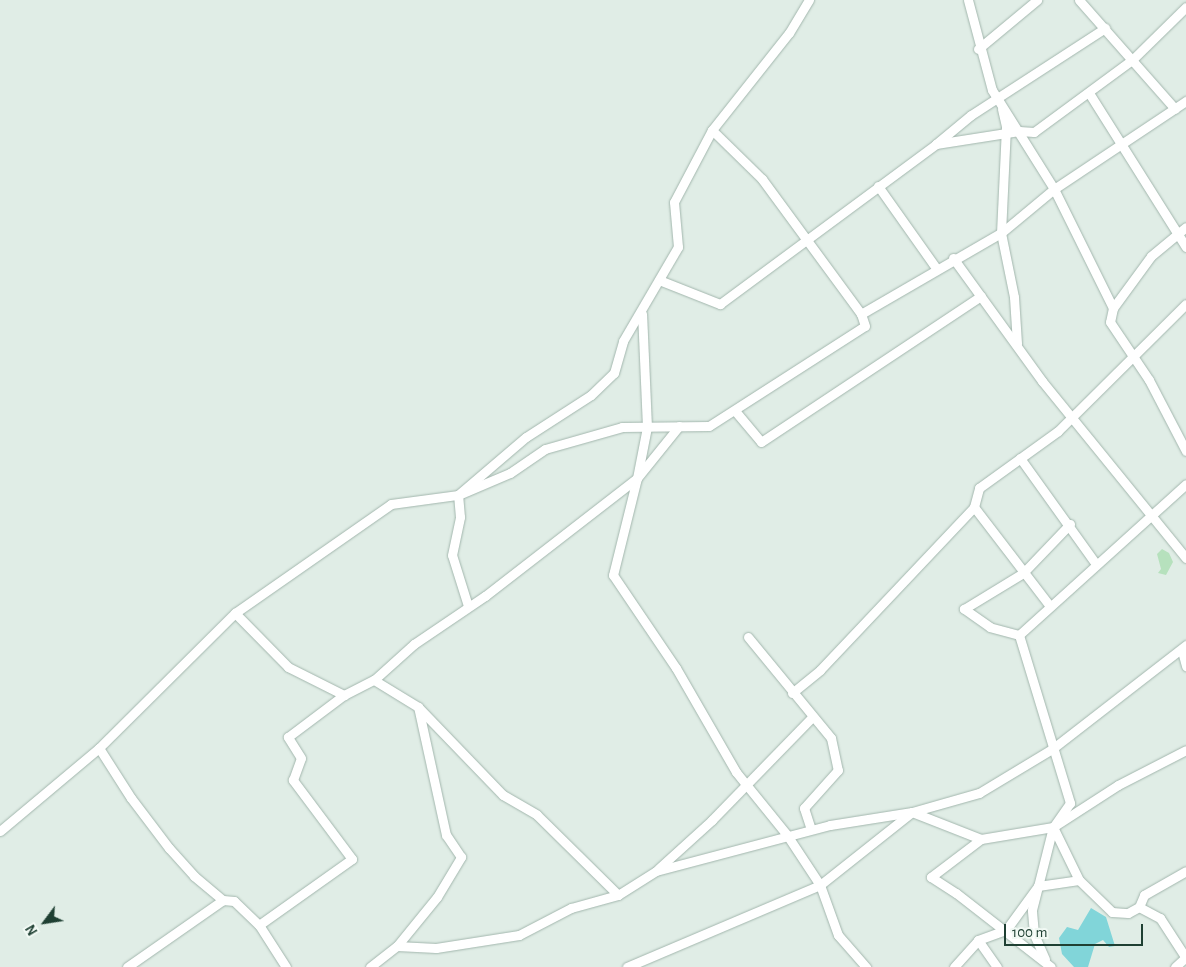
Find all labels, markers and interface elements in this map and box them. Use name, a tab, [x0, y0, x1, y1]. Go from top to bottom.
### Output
north arrow	[20, 897, 70, 947]
scale bar	[1006, 914, 1145, 946]
text: N	[24, 922, 41, 938]
text: 100 m	[1012, 925, 1047, 940]

